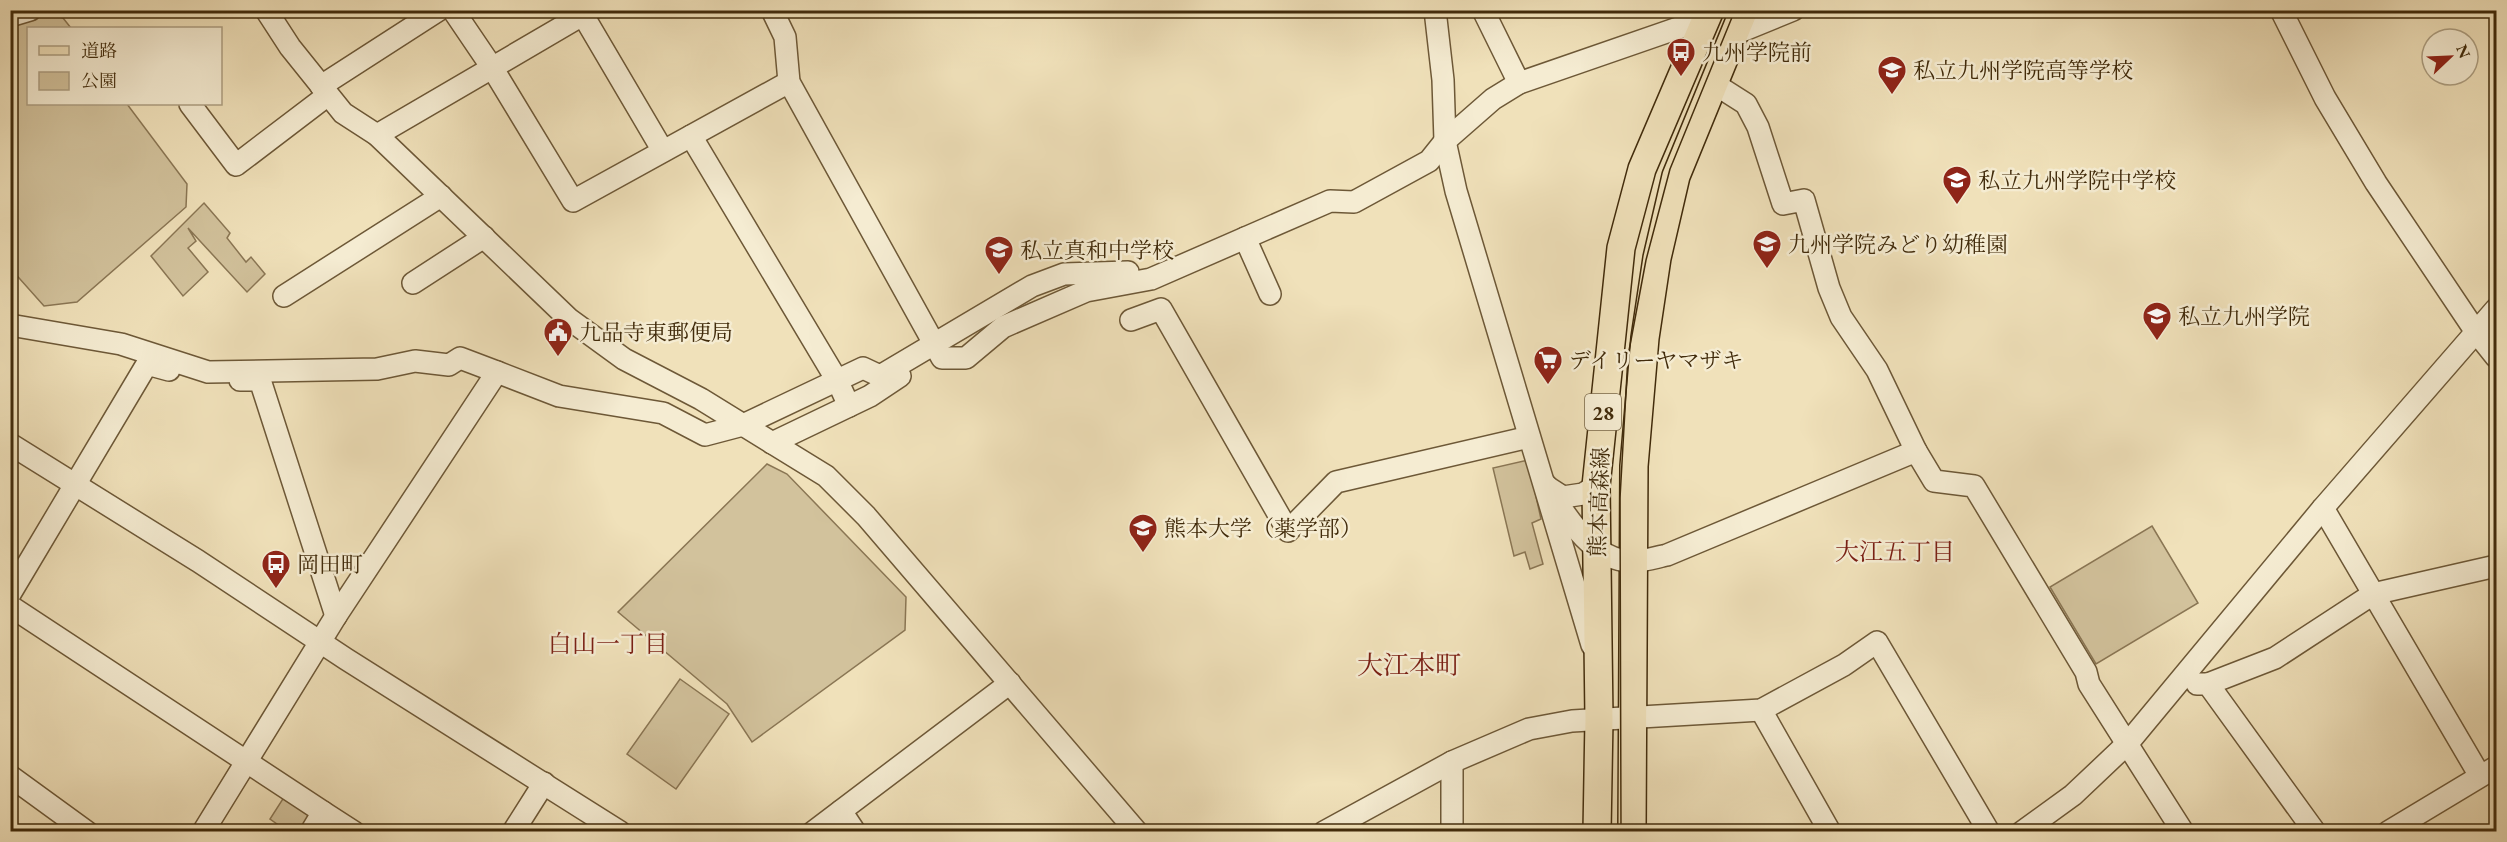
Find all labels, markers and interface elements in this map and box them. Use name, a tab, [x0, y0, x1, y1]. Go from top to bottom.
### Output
legend	[27, 27, 222, 105]
north arrow	[2420, 27, 2480, 87]
bus stop icon: 九州学院前	[1665, 36, 1697, 78]
place label: 九州学院前	[1702, 38, 1812, 67]
text: 道路	[81, 39, 117, 62]
text: N	[2451, 41, 2476, 61]
school or university icon: 私立九州学院高等学校	[1876, 54, 1908, 96]
place label: 私立九州学院高等学校	[1913, 56, 2133, 85]
text: 公園	[81, 69, 117, 92]
school or university icon: 私立九州学院中学校	[1941, 164, 1973, 206]
place label: 私立九州学院中学校	[1978, 166, 2176, 195]
school or university icon: 九州学院みどり幼稚園	[1751, 228, 1783, 270]
place label: 九州学院みどり幼稚園	[1788, 230, 2008, 259]
school or university icon: 私立真和中学校	[983, 234, 1015, 276]
place label: 私立真和中学校	[1020, 236, 1174, 265]
school or university icon: 私立九州学院	[2141, 300, 2173, 342]
place label: 私立九州学院	[2178, 302, 2310, 331]
public building icon: 九品寺東郵便局	[542, 316, 574, 358]
place label: 九品寺東郵便局	[579, 318, 733, 347]
supermarket icon: デイリーヤマザキ	[1532, 344, 1564, 386]
place label: デイリーヤマザキ	[1569, 346, 1743, 375]
road number: 28	[1585, 394, 1621, 430]
street label: 熊本高森線	[1583, 447, 1615, 557]
school or university icon: 熊本大学（薬学部）	[1127, 512, 1159, 554]
place label: 熊本大学（薬学部）	[1164, 514, 1362, 543]
district label: 大江五丁目	[1835, 536, 1955, 567]
bus stop icon: 岡田町	[260, 548, 292, 590]
place label: 岡田町	[297, 550, 363, 579]
district label: 白山一丁目	[548, 628, 668, 659]
district label: 大江本町	[1357, 648, 1461, 682]

